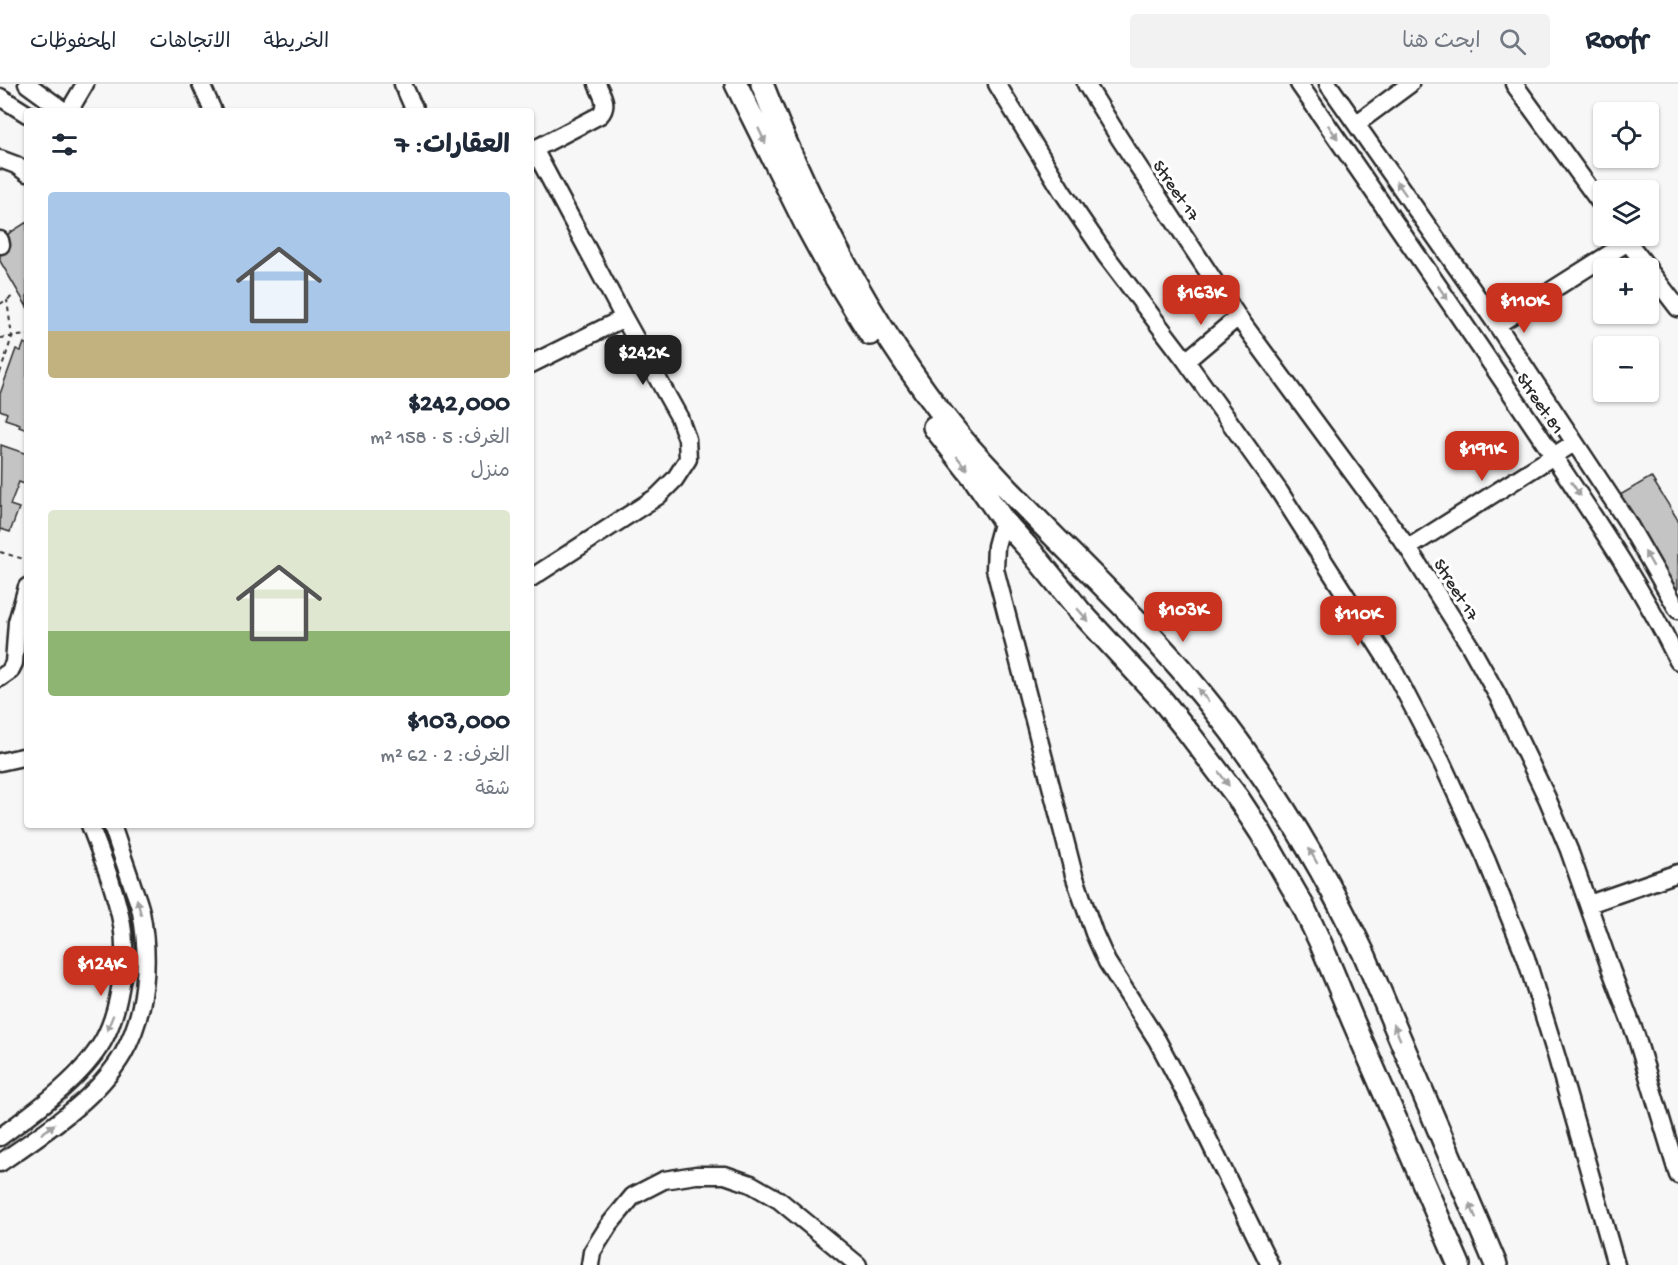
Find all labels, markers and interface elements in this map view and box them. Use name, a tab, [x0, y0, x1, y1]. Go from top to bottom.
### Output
search box	[1130, 14, 1550, 68]
icon: search	[1496, 25, 1529, 58]
text: Roofr	[1586, 25, 1648, 58]
text: ابحث هنا	[1402, 30, 1481, 56]
text: المحفوظات	[30, 31, 116, 56]
text: الاتجاهات	[149, 31, 231, 56]
text: الخريطة	[264, 31, 329, 56]
map controls	[1593, 102, 1659, 402]
button: locate	[1593, 102, 1659, 168]
one-way arrow	[1327, 124, 1338, 140]
icon: filters	[48, 128, 81, 161]
one-way arrow	[758, 128, 767, 145]
text: العقارات: 7	[395, 132, 510, 163]
street label: Street 17	[1147, 157, 1203, 226]
one-way arrow	[1395, 180, 1407, 196]
button: layers	[1593, 180, 1659, 246]
icon: home	[225, 231, 333, 339]
button: +	[1593, 258, 1659, 324]
pin: $163K	[1159, 275, 1243, 326]
text: $163K	[1177, 283, 1225, 306]
pin: $110K	[1482, 283, 1566, 334]
one-way arrow	[1438, 284, 1449, 301]
text: $110K	[1500, 291, 1548, 314]
pin: $242K	[601, 335, 685, 386]
button: −	[1593, 336, 1659, 402]
text: $242K	[618, 343, 668, 366]
street label: Street 81	[1511, 370, 1567, 439]
text: $242,000	[408, 390, 510, 421]
text: الغرف: 5 · 158 m²	[370, 428, 510, 451]
pin: $191K	[1440, 431, 1524, 482]
text: $191K	[1459, 439, 1505, 462]
one-way arrow	[956, 455, 969, 471]
text: منزل	[471, 461, 510, 484]
one-way arrow	[1570, 481, 1582, 497]
icon: home	[225, 549, 333, 657]
one-way arrow	[1644, 551, 1655, 567]
street label: Street 17	[1428, 556, 1482, 626]
pin: $103K	[1141, 592, 1225, 643]
pin: $110K	[1316, 596, 1400, 647]
text: $103K	[1158, 600, 1208, 623]
text: $110K	[1334, 604, 1382, 627]
one-way arrow	[1076, 607, 1089, 622]
one-way arrow	[1197, 688, 1210, 703]
text: $103,000	[407, 708, 510, 739]
text: الغرف: 2 · 62 m²	[380, 746, 510, 769]
one-way arrow	[1218, 770, 1230, 786]
text: شقة	[475, 779, 510, 802]
one-way arrow	[1308, 848, 1319, 864]
one-way arrow	[133, 898, 143, 916]
pin: $124K	[59, 946, 143, 997]
text: $124K	[77, 954, 125, 977]
one-way arrow	[105, 1015, 115, 1033]
one-way arrow	[1392, 1022, 1402, 1040]
one-way arrow	[40, 1123, 56, 1136]
one-way arrow	[1468, 1202, 1477, 1220]

